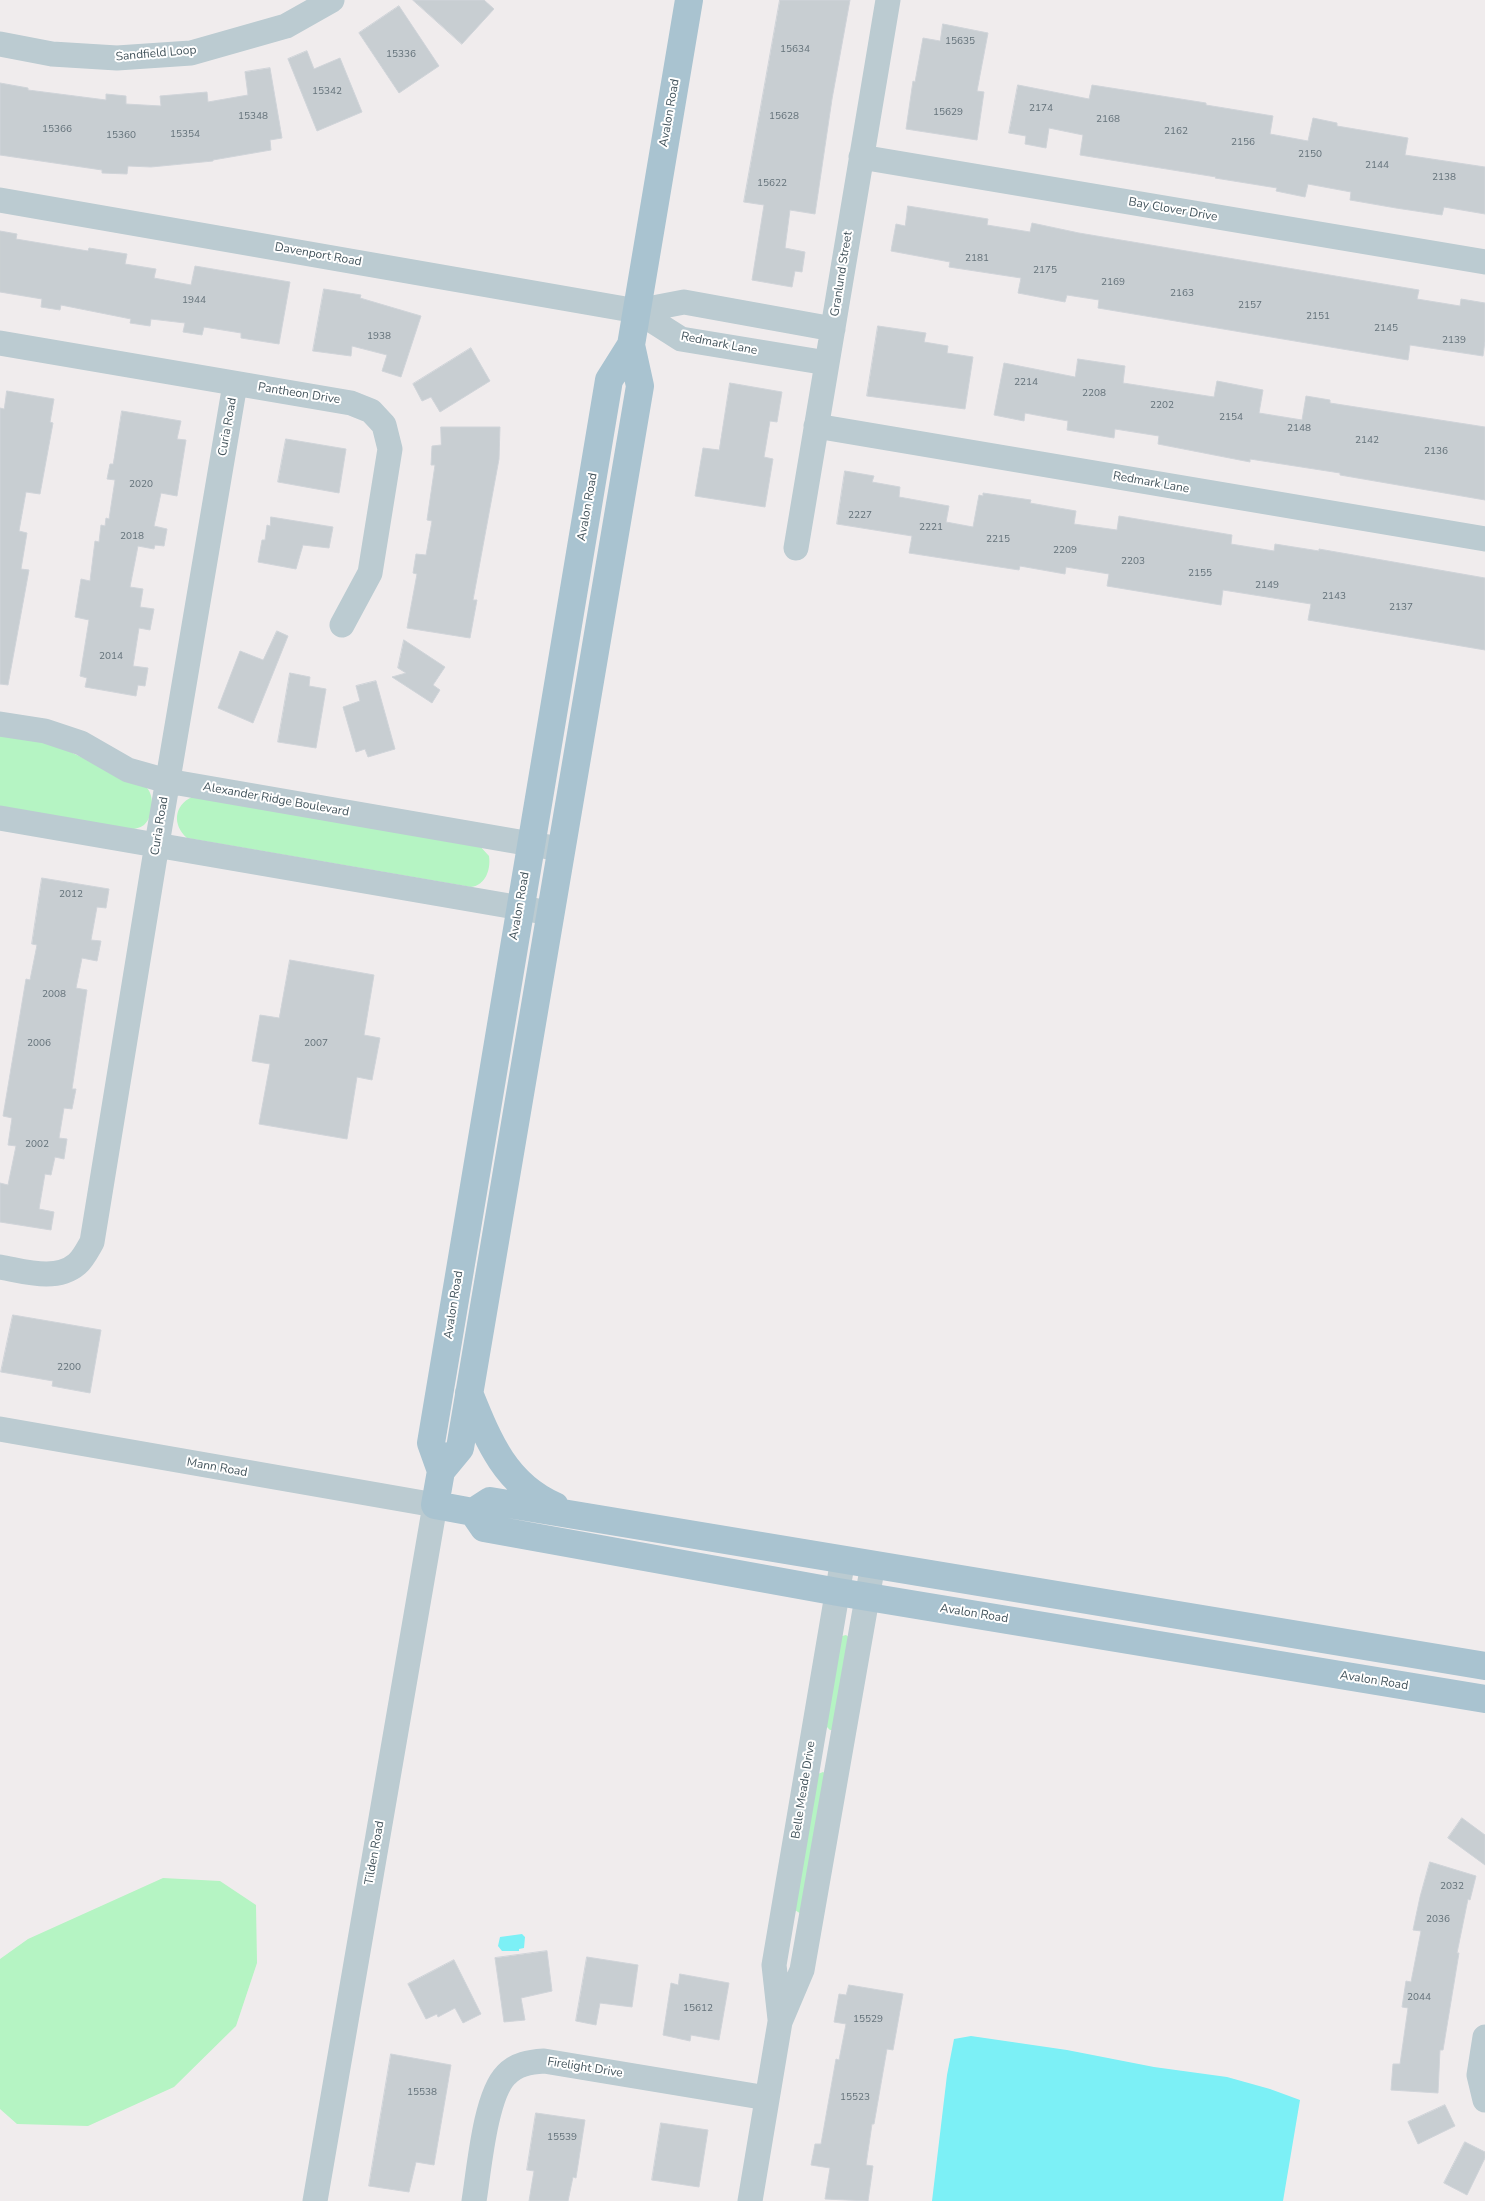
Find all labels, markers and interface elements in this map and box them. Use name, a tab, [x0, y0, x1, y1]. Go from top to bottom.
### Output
house number: 15635	[945, 36, 975, 48]
street label: Sandfield Loop	[115, 43, 197, 65]
house number: 15634	[780, 44, 810, 56]
house number: 15336	[386, 49, 416, 61]
street label: Avalon Road	[657, 78, 683, 148]
house number: 15342	[312, 86, 342, 98]
house number: 2174	[1029, 103, 1053, 115]
house number: 15629	[933, 107, 963, 119]
house number: 15348	[238, 111, 268, 123]
house number: 15628	[769, 111, 799, 123]
house number: 2168	[1096, 114, 1120, 126]
house number: 15366	[42, 124, 72, 136]
house number: 2162	[1164, 126, 1188, 138]
house number: 15354	[170, 129, 200, 141]
house number: 15360	[106, 130, 136, 142]
house number: 2156	[1231, 137, 1255, 149]
house number: 2150	[1298, 149, 1322, 161]
house number: 2144	[1365, 160, 1389, 172]
house number: 2138	[1432, 172, 1456, 184]
house number: 15622	[757, 178, 787, 190]
street label: Bay Clover Drive	[1127, 195, 1219, 225]
street label: Granlund Street	[828, 230, 856, 318]
street label: Davenport Road	[273, 240, 363, 270]
house number: 2181	[965, 253, 989, 265]
house number: 2175	[1033, 265, 1057, 277]
house number: 2169	[1101, 277, 1125, 289]
house number: 2163	[1170, 288, 1194, 300]
house number: 1944	[182, 295, 206, 307]
house number: 2157	[1238, 300, 1262, 312]
house number: 2151	[1306, 311, 1330, 323]
house number: 2145	[1374, 323, 1398, 335]
street label: Redmark Lane	[680, 330, 758, 358]
house number: 1938	[367, 331, 391, 343]
house number: 2139	[1442, 335, 1466, 347]
house number: 2214	[1014, 377, 1038, 389]
street label: Pantheon Drive	[257, 380, 341, 408]
house number: 2208	[1082, 388, 1106, 400]
street label: Curia Road	[216, 397, 240, 457]
house number: 2202	[1150, 400, 1174, 412]
house number: 2154	[1219, 412, 1243, 424]
house number: 2148	[1287, 423, 1311, 435]
house number: 2142	[1355, 435, 1379, 447]
house number: 2136	[1424, 446, 1448, 458]
street label: Redmark Lane	[1112, 469, 1190, 497]
street label: Avalon Road	[575, 472, 601, 542]
house number: 2020	[129, 479, 153, 491]
house number: 2227	[848, 510, 872, 522]
house number: 2221	[919, 522, 943, 534]
house number: 2018	[120, 531, 144, 543]
house number: 2215	[986, 534, 1010, 546]
house number: 2209	[1053, 545, 1077, 557]
house number: 2203	[1121, 556, 1145, 568]
house number: 2155	[1188, 568, 1212, 580]
house number: 2149	[1255, 580, 1279, 592]
house number: 2143	[1322, 591, 1346, 603]
house number: 2137	[1389, 602, 1413, 614]
house number: 2014	[99, 651, 123, 663]
street label: Alexander Ridge Boulevard	[202, 780, 350, 820]
street label: Curia Road	[148, 796, 172, 856]
street label: Avalon Road	[507, 871, 533, 941]
house number: 2012	[59, 889, 83, 901]
house number: 2008	[42, 989, 66, 1001]
house number: 2006	[27, 1038, 51, 1050]
house number: 2007	[304, 1038, 328, 1050]
house number: 2002	[25, 1139, 49, 1151]
street label: Avalon Road	[442, 1270, 466, 1340]
house number: 2200	[57, 1362, 81, 1374]
street label: Mann Road	[186, 1456, 248, 1480]
street label: Avalon Road	[939, 1602, 1009, 1626]
street label: Avalon Road	[1339, 1669, 1409, 1693]
street label: Belle Meade Drive	[789, 1740, 819, 1840]
street label: Tilden Road	[362, 1820, 388, 1886]
house number: 2032	[1440, 1881, 1464, 1893]
house number: 2036	[1426, 1914, 1450, 1926]
house number: 2044	[1407, 1992, 1431, 2004]
house number: 15612	[683, 2003, 713, 2015]
house number: 15529	[853, 2014, 883, 2026]
street label: Firelight Drive	[546, 2055, 624, 2081]
house number: 15538	[407, 2087, 437, 2099]
house number: 15523	[840, 2092, 870, 2104]
house number: 15539	[547, 2132, 577, 2144]

